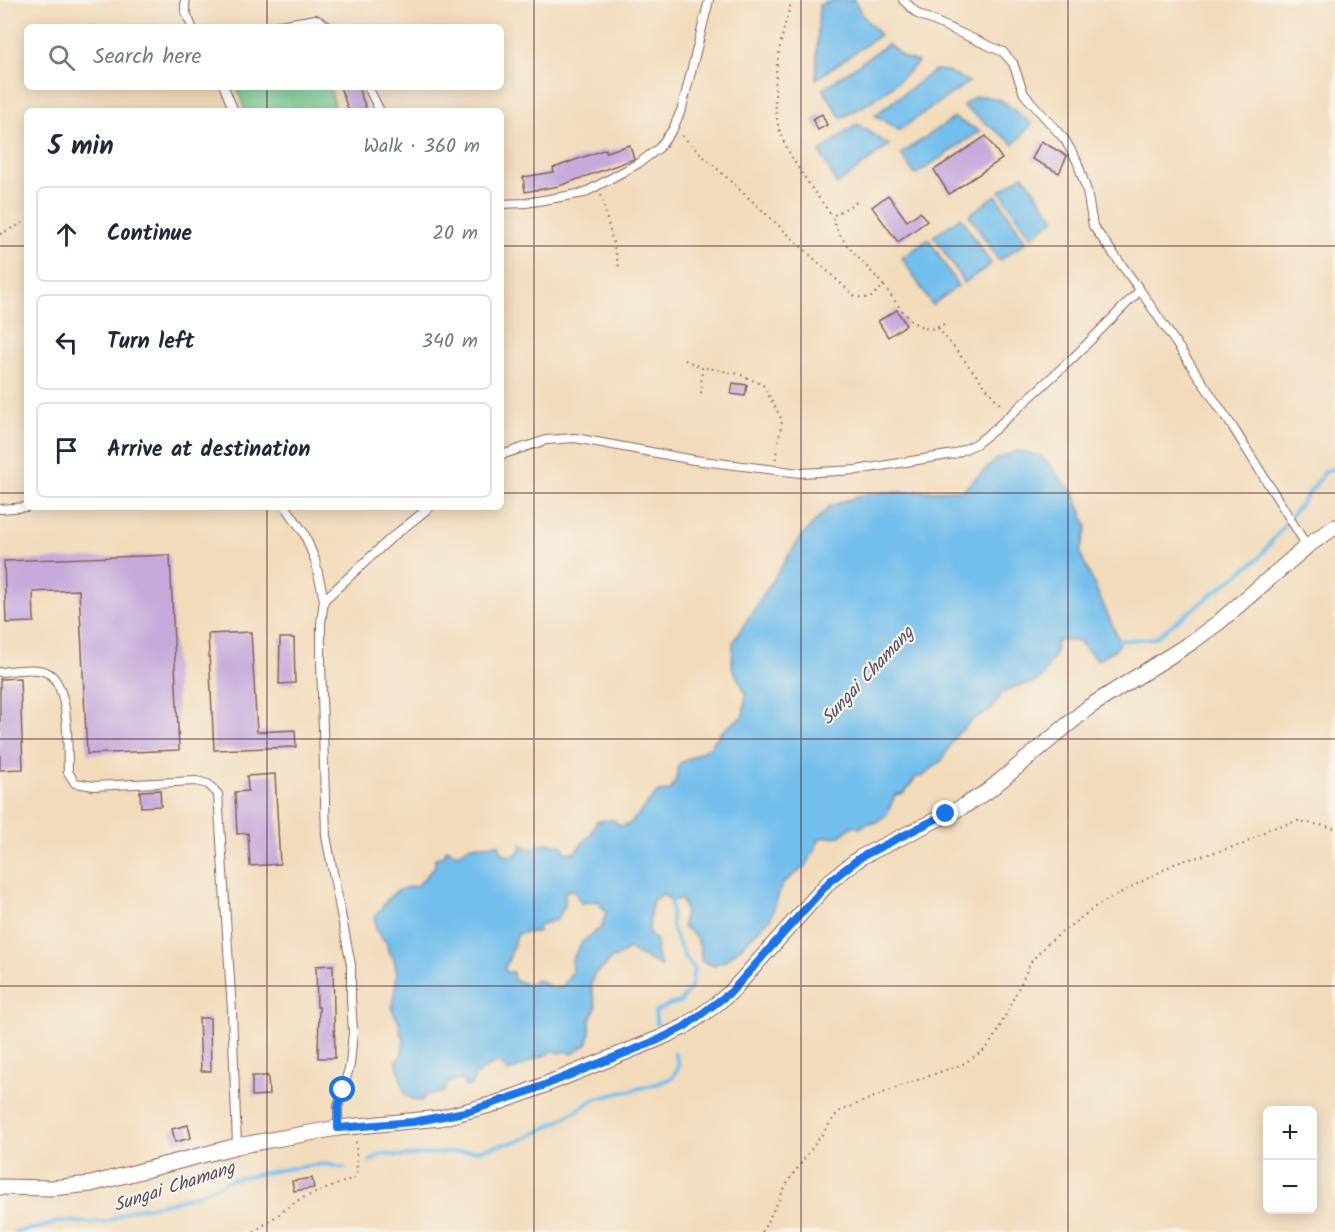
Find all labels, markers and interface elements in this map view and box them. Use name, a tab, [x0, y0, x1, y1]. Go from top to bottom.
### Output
search box	[24, 24, 504, 90]
text: Search here	[93, 40, 201, 75]
icon: search	[45, 41, 78, 74]
text: 5 min	[48, 126, 114, 168]
text: Walk · 360 m	[363, 131, 480, 163]
text: Continue	[107, 217, 192, 252]
icon: ahead	[50, 218, 83, 251]
text: 20 m	[432, 218, 478, 250]
text: Turn left	[107, 325, 194, 360]
icon: left	[50, 326, 83, 359]
text: 340 m	[422, 326, 478, 358]
text: Arrive at destination	[107, 433, 310, 468]
icon: arrive	[50, 434, 83, 467]
water label: Sungai Chamang	[814, 619, 923, 732]
route end	[932, 800, 958, 826]
route start	[329, 1076, 355, 1102]
map controls	[1263, 1106, 1317, 1214]
button: +	[1263, 1106, 1317, 1160]
water label: Sungai Chamang	[110, 1154, 240, 1221]
button: −	[1263, 1160, 1317, 1214]

